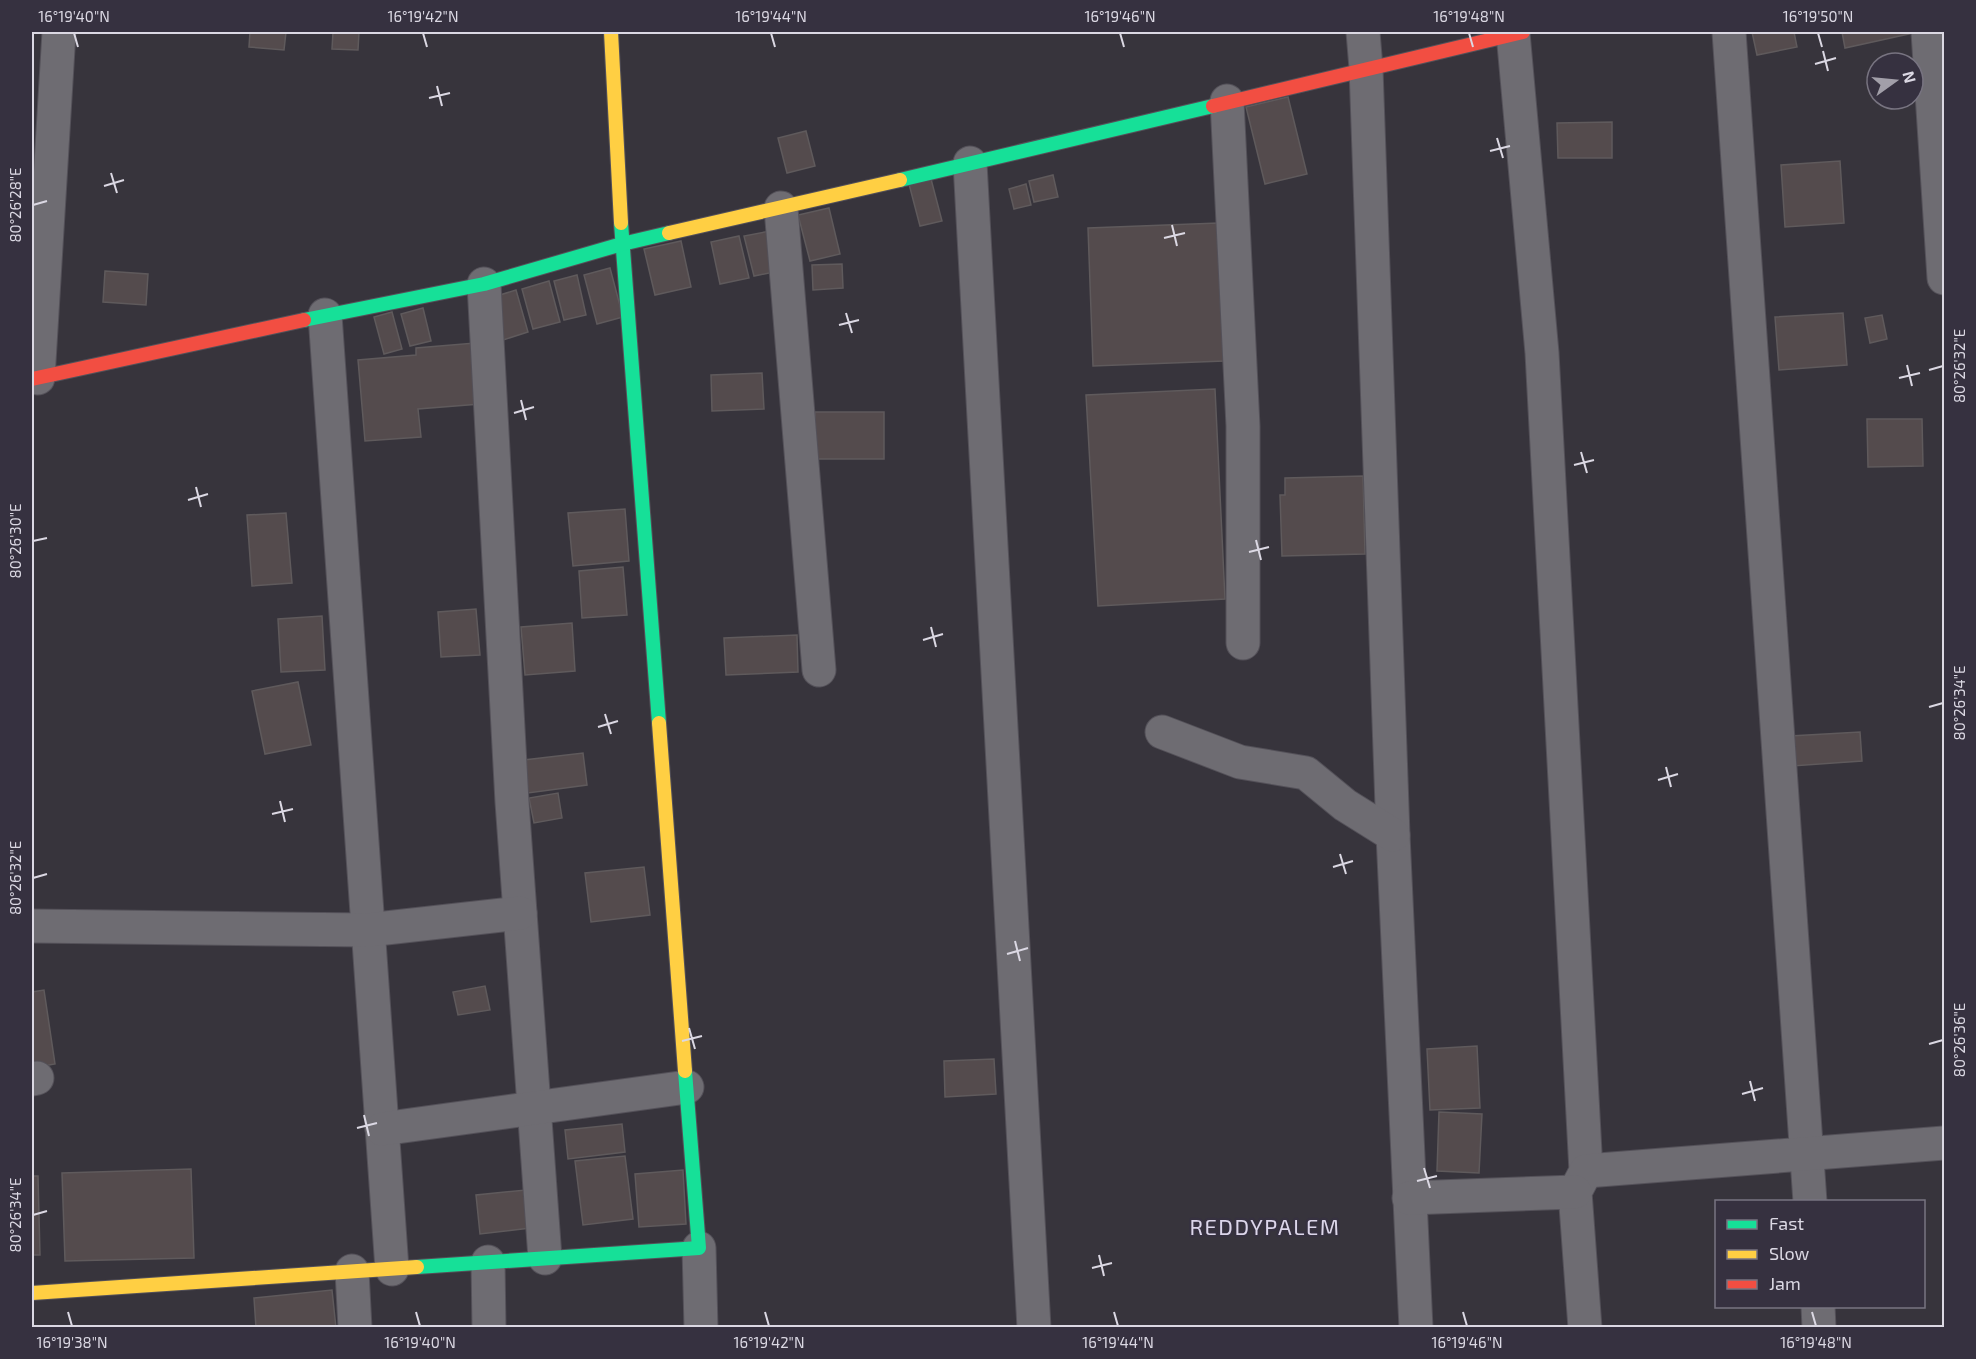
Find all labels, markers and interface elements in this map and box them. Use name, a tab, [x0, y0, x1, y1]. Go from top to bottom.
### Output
text: 16°19'40"N	[38, 7, 110, 25]
text: 16°19'42"N	[388, 7, 458, 25]
text: 16°19'44"N	[735, 7, 807, 25]
text: 16°19'46"N	[1084, 7, 1156, 25]
text: 16°19'48"N	[1433, 7, 1505, 25]
text: 16°19'50"N	[1783, 7, 1853, 25]
north arrow	[1865, 51, 1925, 111]
text: N	[1899, 69, 1921, 85]
text: 80°26'28"E	[6, 168, 24, 242]
text: 80°26'32"E	[1950, 329, 1968, 403]
text: 80°26'30"E	[6, 504, 24, 578]
text: 80°26'34"E	[1950, 666, 1968, 740]
text: 80°26'32"E	[6, 841, 24, 915]
text: 80°26'36"E	[1950, 1003, 1968, 1077]
text: 80°26'34"E	[6, 1178, 24, 1252]
legend	[1715, 1200, 1925, 1308]
text: Fast	[1769, 1212, 1804, 1234]
district label: REDDYPALEM	[1189, 1213, 1341, 1239]
text: Slow	[1769, 1242, 1810, 1264]
text: Jam	[1769, 1272, 1801, 1294]
text: 16°19'38"N	[37, 1333, 108, 1351]
text: 16°19'40"N	[384, 1333, 456, 1351]
text: 16°19'42"N	[734, 1333, 804, 1351]
text: 16°19'44"N	[1082, 1333, 1154, 1351]
text: 16°19'46"N	[1431, 1333, 1503, 1351]
text: 16°19'48"N	[1780, 1333, 1852, 1351]

